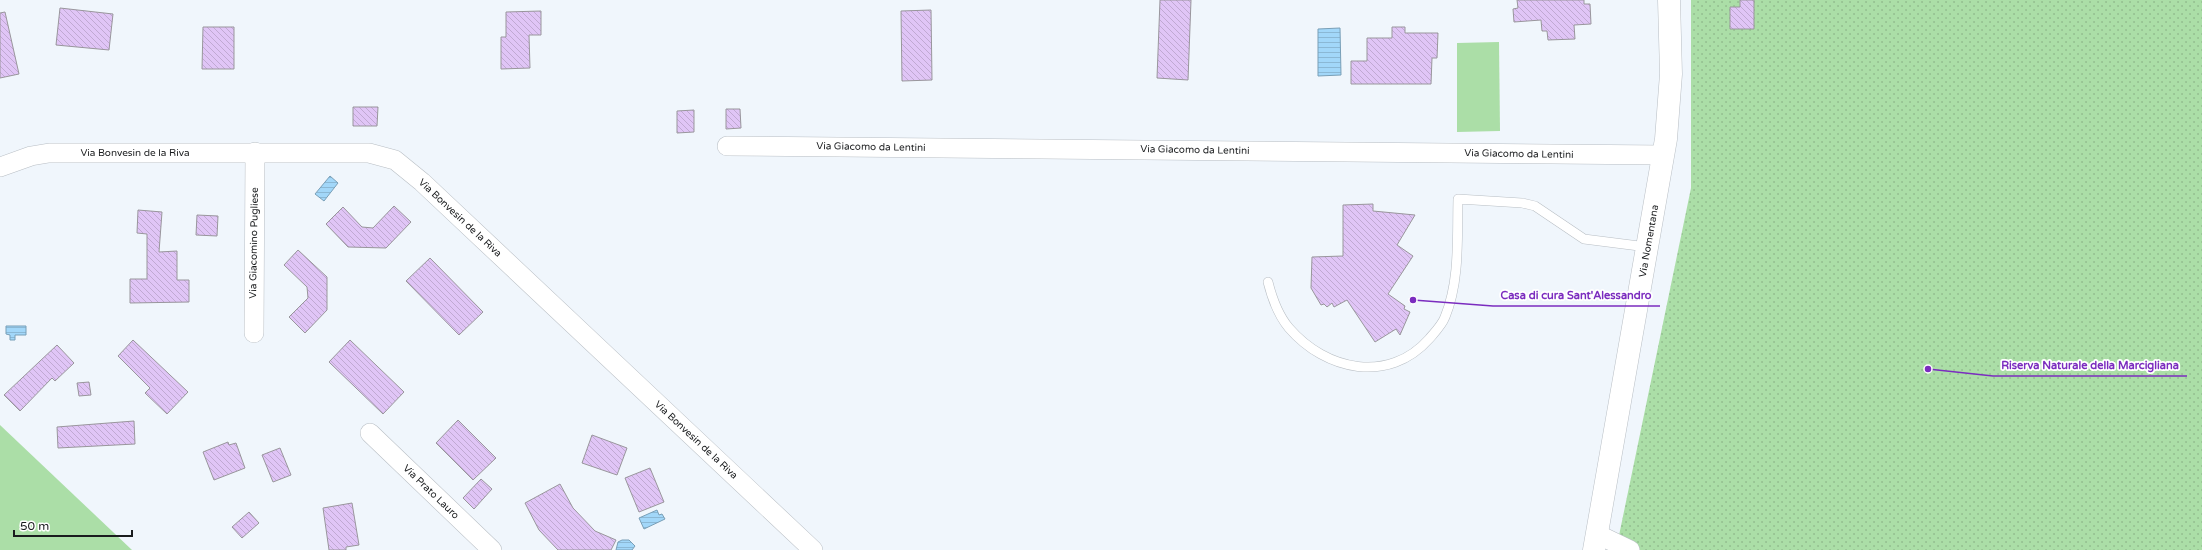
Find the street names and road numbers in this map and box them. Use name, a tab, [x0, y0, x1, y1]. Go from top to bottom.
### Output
street label: Via Giacomo da Lentini	[816, 140, 926, 154]
street label: Via Giacomo da Lentini	[1140, 143, 1250, 157]
street label: Via Bonvesin de la Riva	[80, 147, 190, 159]
street label: Via Giacomo da Lentini	[1464, 147, 1574, 161]
street label: Via Bonvesin de la Riva	[416, 176, 504, 260]
street label: Via Giacomino Pugliese	[247, 187, 261, 299]
street label: Via Nomentana	[1637, 204, 1661, 278]
street label: Via Bonvesin de la Riva	[652, 398, 740, 482]
street label: Via Prato Lauro	[401, 462, 461, 522]

